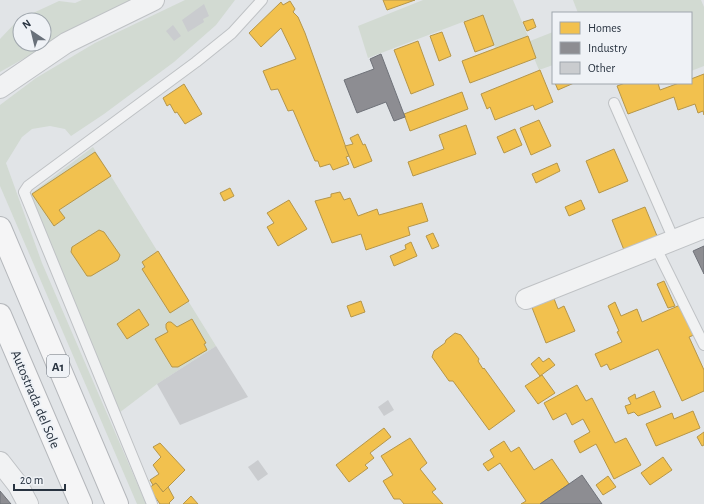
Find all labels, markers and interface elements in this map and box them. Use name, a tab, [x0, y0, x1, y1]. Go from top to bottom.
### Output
north arrow	[12, 12, 52, 52]
legend	[552, 12, 692, 84]
text: N	[20, 18, 33, 31]
text: Homes	[588, 22, 621, 34]
text: Industry	[588, 42, 627, 55]
text: Other	[588, 62, 615, 74]
street label: Autostrada del Sole	[8, 348, 62, 451]
road number: A1	[47, 355, 69, 377]
scale bar	[14, 466, 65, 492]
text: 20 m	[20, 474, 43, 486]

